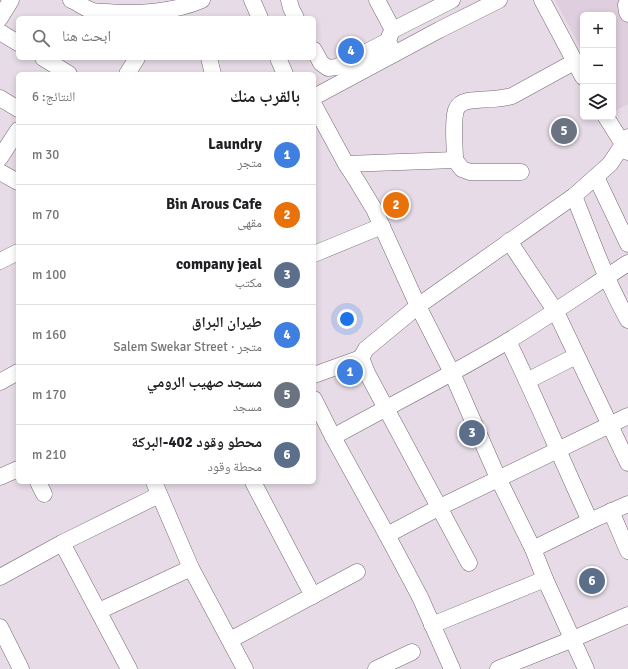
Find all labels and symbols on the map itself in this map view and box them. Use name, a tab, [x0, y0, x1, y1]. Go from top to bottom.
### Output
pin: 4	[338, 36, 364, 66]
pin: 5	[551, 116, 577, 146]
pin: 2	[383, 190, 409, 220]
your location	[337, 309, 357, 329]
pin: 1	[337, 357, 363, 387]
pin: 3	[459, 418, 485, 448]
pin: 6	[579, 566, 605, 596]

